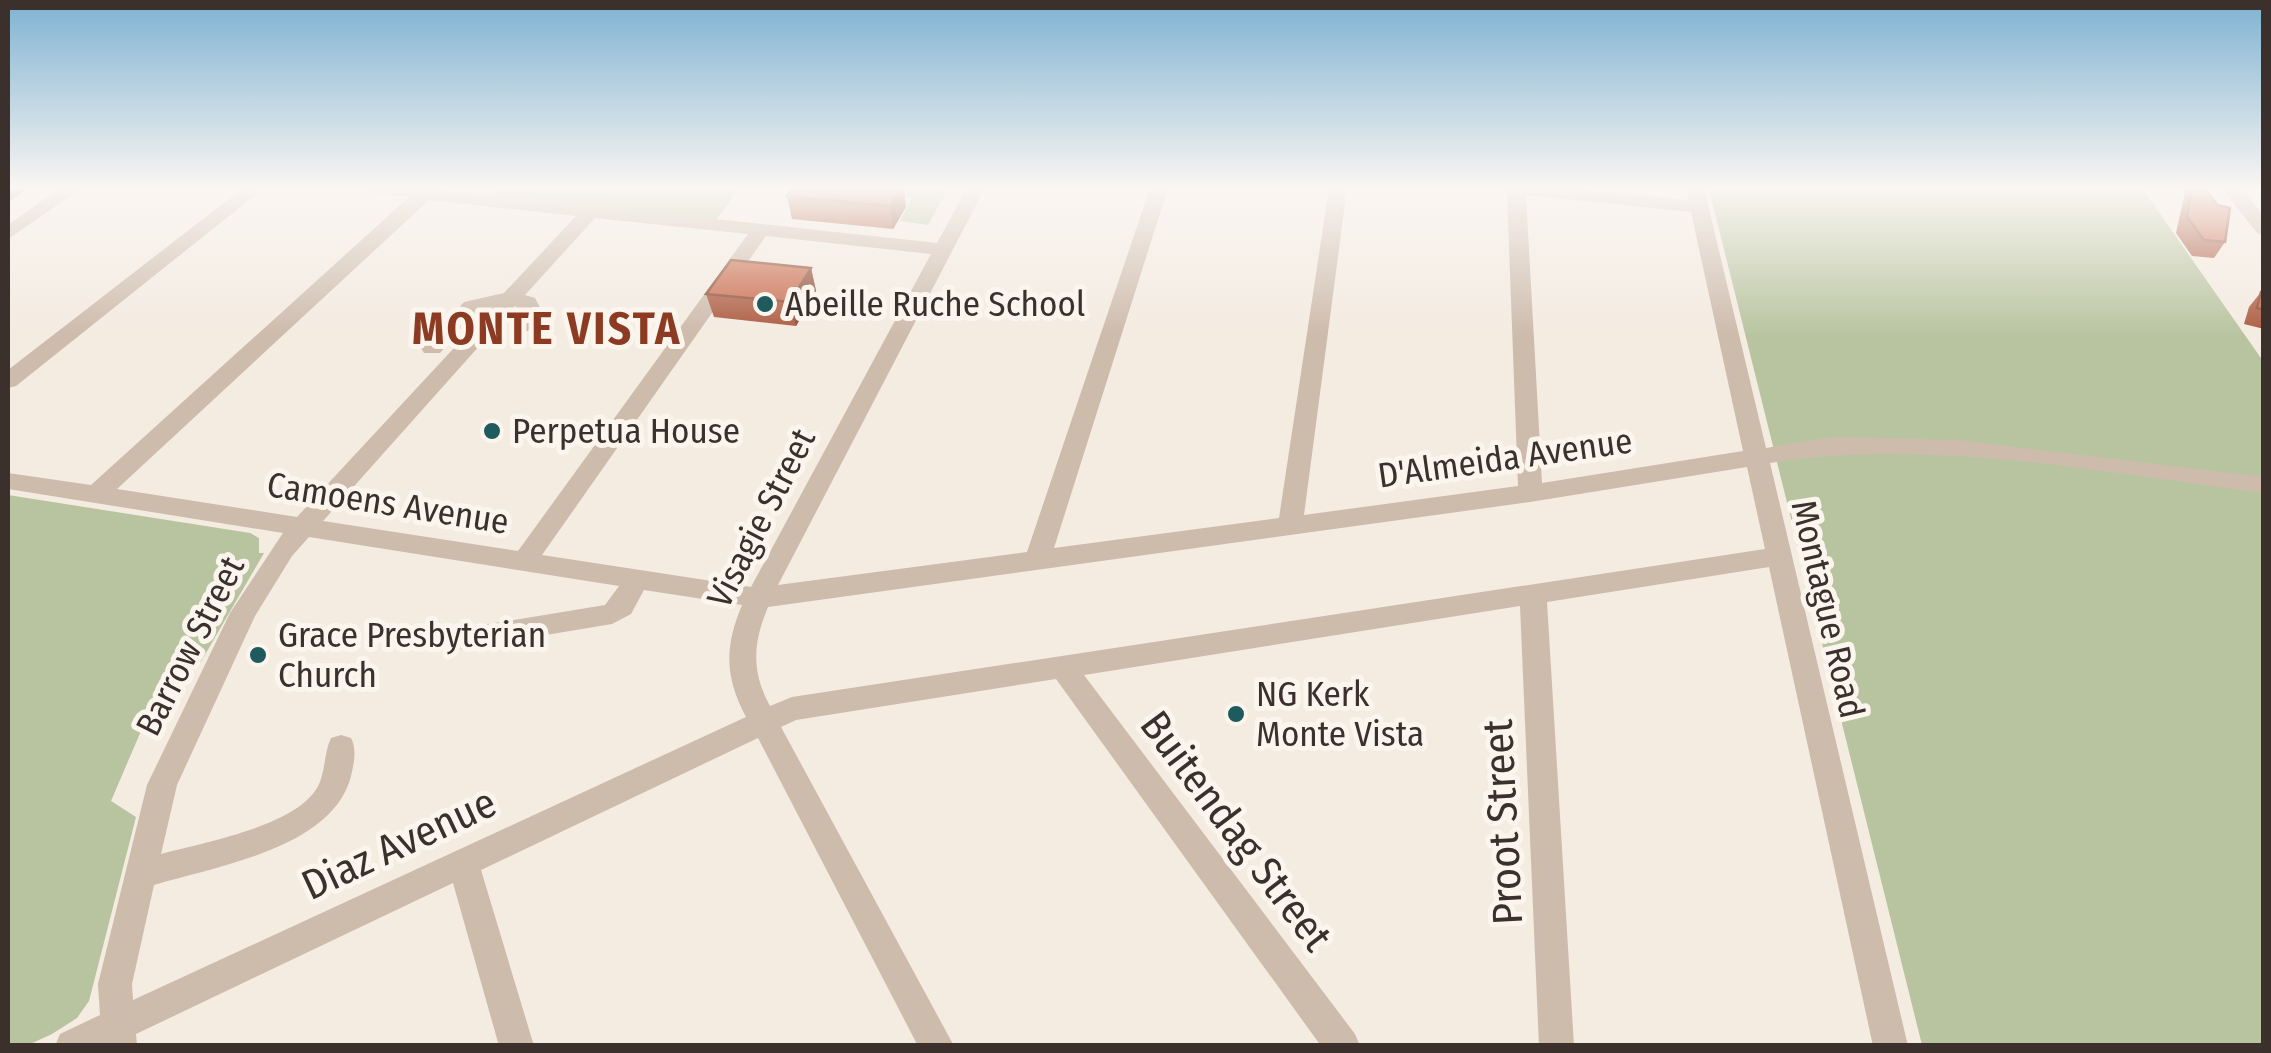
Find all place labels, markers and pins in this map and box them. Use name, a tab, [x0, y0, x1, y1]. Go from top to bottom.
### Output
place label: Abeille Ruche School	[785, 283, 1085, 325]
marker: Abeille Ruche School	[754, 293, 776, 315]
place label: Perpetua House	[512, 410, 740, 452]
marker: Perpetua House	[481, 420, 503, 442]
place label: Grace Presbyterian Church	[278, 614, 546, 696]
marker: Grace Presbyterian Church	[247, 644, 269, 666]
place label: NG Kerk Monte Vista	[1256, 673, 1424, 755]
marker: NG Kerk Monte Vista	[1225, 703, 1247, 725]

